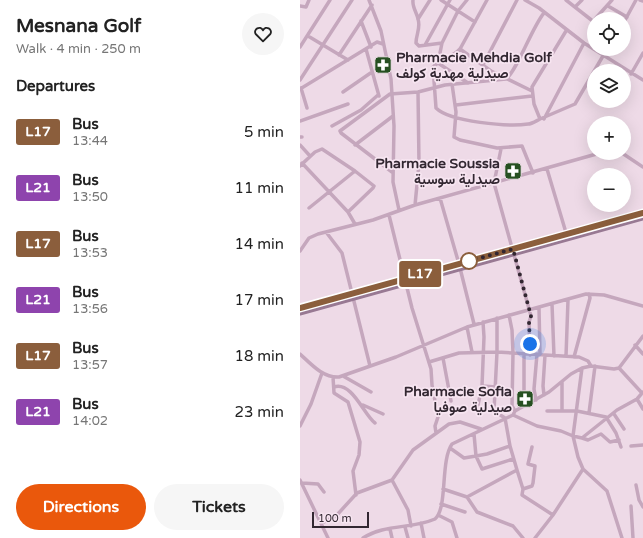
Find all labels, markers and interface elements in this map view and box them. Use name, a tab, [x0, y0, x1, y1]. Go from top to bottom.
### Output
map controls	[587, 12, 631, 212]
button: locate	[587, 12, 631, 56]
button: heart	[242, 13, 284, 55]
text: Mesnana Golf	[16, 15, 141, 37]
text: Walk · 4 min · 250 m	[16, 41, 141, 57]
place label: Pharmacie Mehdia Golf صيدلية مهدية كولف	[396, 49, 553, 82]
pharmacy icon: Pharmacie Mehdia Golf صيدلية مهدية كولف	[373, 55, 393, 75]
button: layers	[587, 64, 631, 108]
text: Departures	[16, 77, 95, 95]
text: Bus	[72, 115, 99, 133]
button: +	[587, 116, 631, 160]
text: L17	[25, 123, 51, 140]
text: 5 min	[244, 123, 284, 141]
text: 13:44	[72, 133, 108, 149]
place label: Pharmacie Soussia صيدلية سوسية	[375, 155, 500, 188]
pharmacy icon: Pharmacie Soussia صيدلية سوسية	[503, 161, 523, 181]
button: −	[587, 168, 631, 212]
text: Bus	[72, 171, 99, 189]
text: L21	[25, 179, 51, 196]
text: 11 min	[235, 179, 284, 197]
text: 13:50	[72, 189, 108, 205]
text: Bus	[72, 227, 99, 245]
text: L17	[25, 235, 51, 252]
text: 14 min	[235, 235, 284, 253]
text: 13:53	[72, 245, 108, 261]
unlabelled marker	[460, 252, 478, 270]
line badge: L17	[397, 261, 443, 287]
text: L17	[407, 265, 433, 282]
text: Bus	[72, 283, 99, 301]
text: L21	[25, 291, 51, 308]
text: 17 min	[235, 291, 284, 309]
text: 13:56	[72, 301, 108, 317]
your location	[520, 334, 540, 354]
text: Bus	[72, 339, 99, 357]
text: L17	[25, 347, 51, 364]
text: 18 min	[235, 347, 284, 365]
text: 13:57	[72, 357, 108, 373]
place label: Pharmacie Sofia صيدلية صوفيا	[404, 383, 512, 416]
pharmacy icon: Pharmacie Sofia صيدلية صوفيا	[515, 389, 535, 409]
text: Bus	[72, 395, 99, 413]
text: L21	[25, 403, 51, 420]
text: 23 min	[235, 403, 284, 421]
text: 14:02	[72, 413, 108, 429]
button: Directions	[16, 484, 146, 530]
button: Tickets	[154, 484, 284, 530]
scale bar	[312, 510, 369, 529]
text: 100 m	[318, 512, 352, 525]

